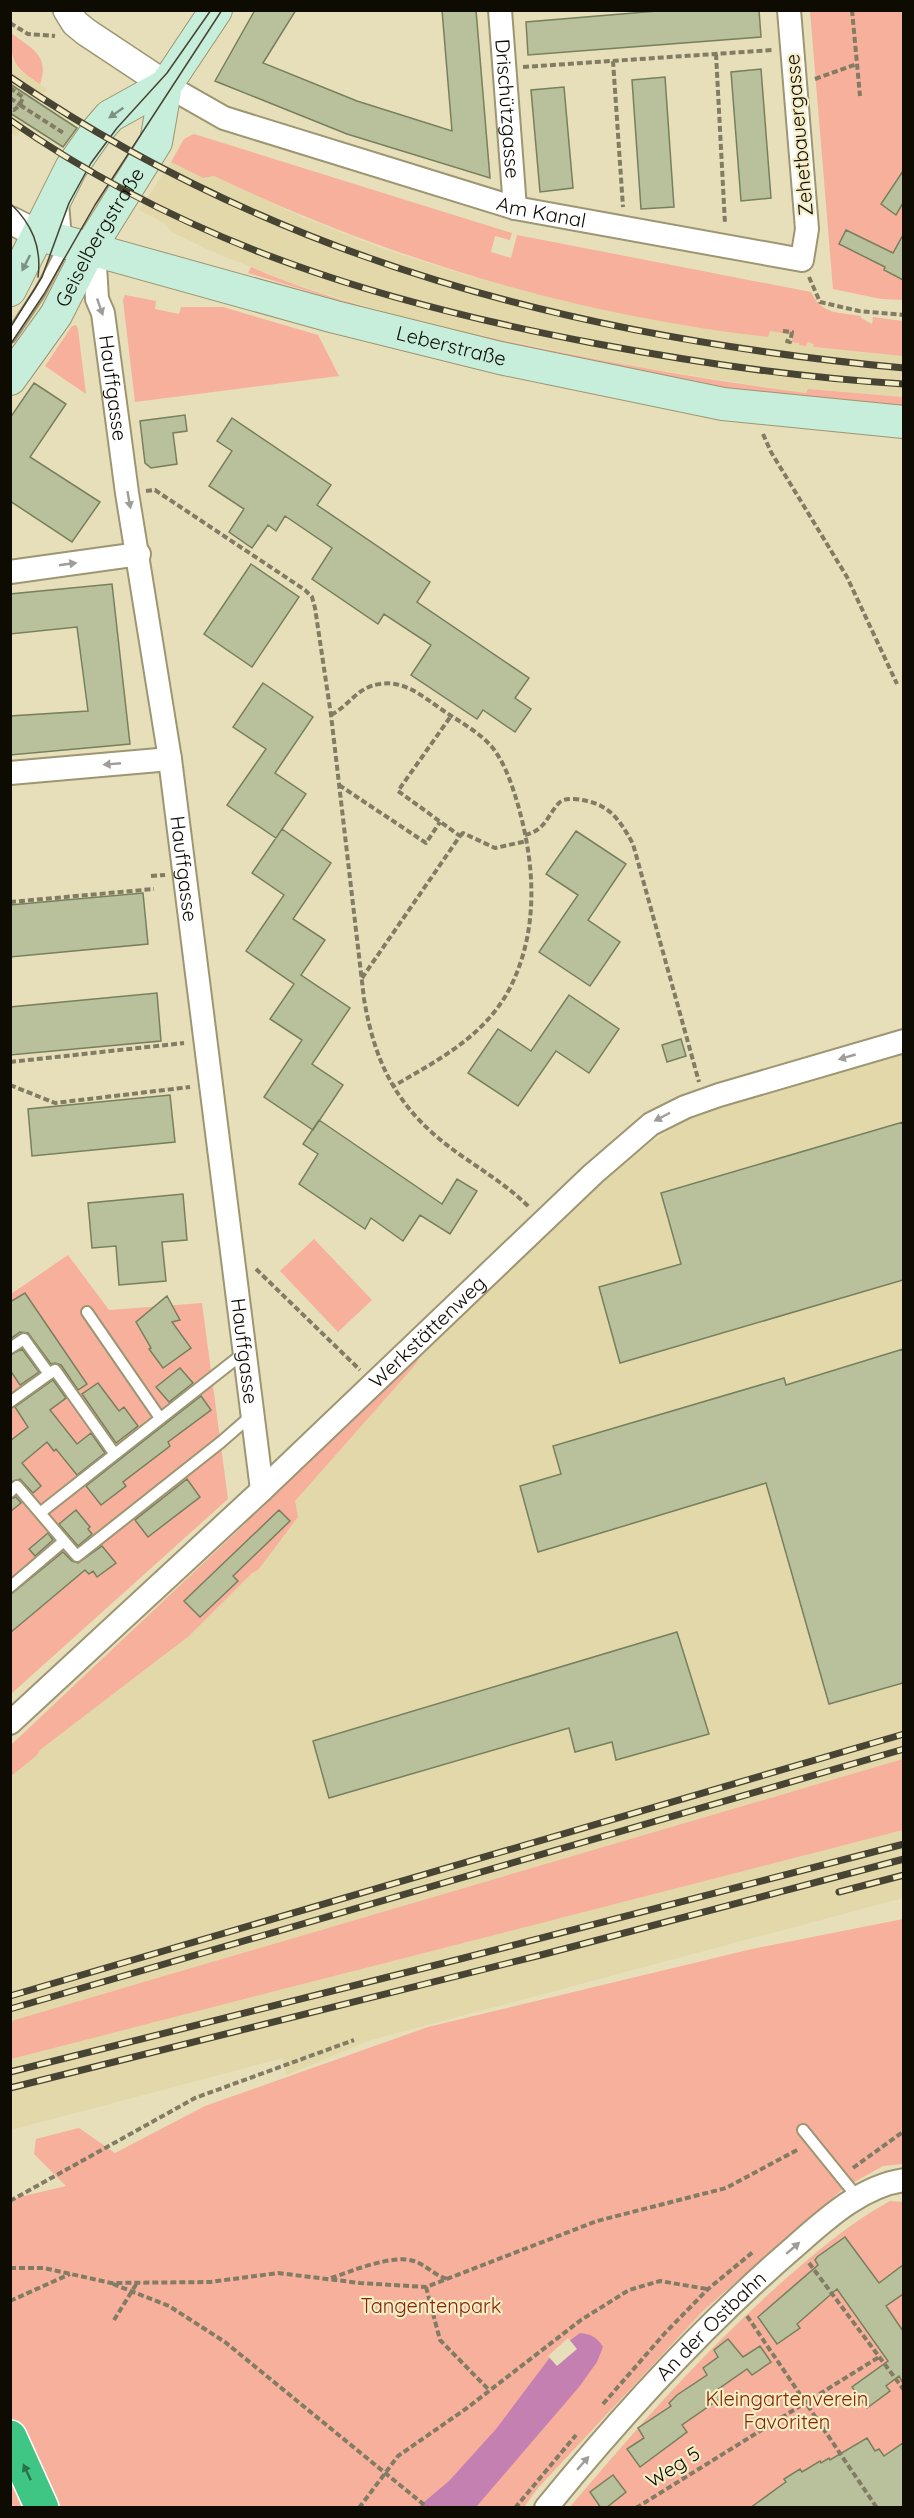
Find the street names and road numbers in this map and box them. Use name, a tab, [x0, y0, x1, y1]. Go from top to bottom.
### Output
street label: Drischützgasse	[490, 38, 526, 179]
street label: Zehetbauergasse	[779, 53, 818, 217]
street label: Geiselbergstraße	[49, 163, 149, 311]
street label: Am Kanal	[494, 190, 588, 233]
street label: Leberstraße	[394, 320, 508, 371]
street label: Hauffgasse	[94, 333, 133, 442]
street label: Hauffgasse	[165, 814, 203, 923]
street label: Werkstättenweg	[364, 1270, 491, 1393]
street label: Hauffgasse	[226, 1296, 264, 1405]
street label: An der Ostbahn	[650, 2265, 771, 2385]
street label: Weg 5	[641, 2440, 704, 2493]

